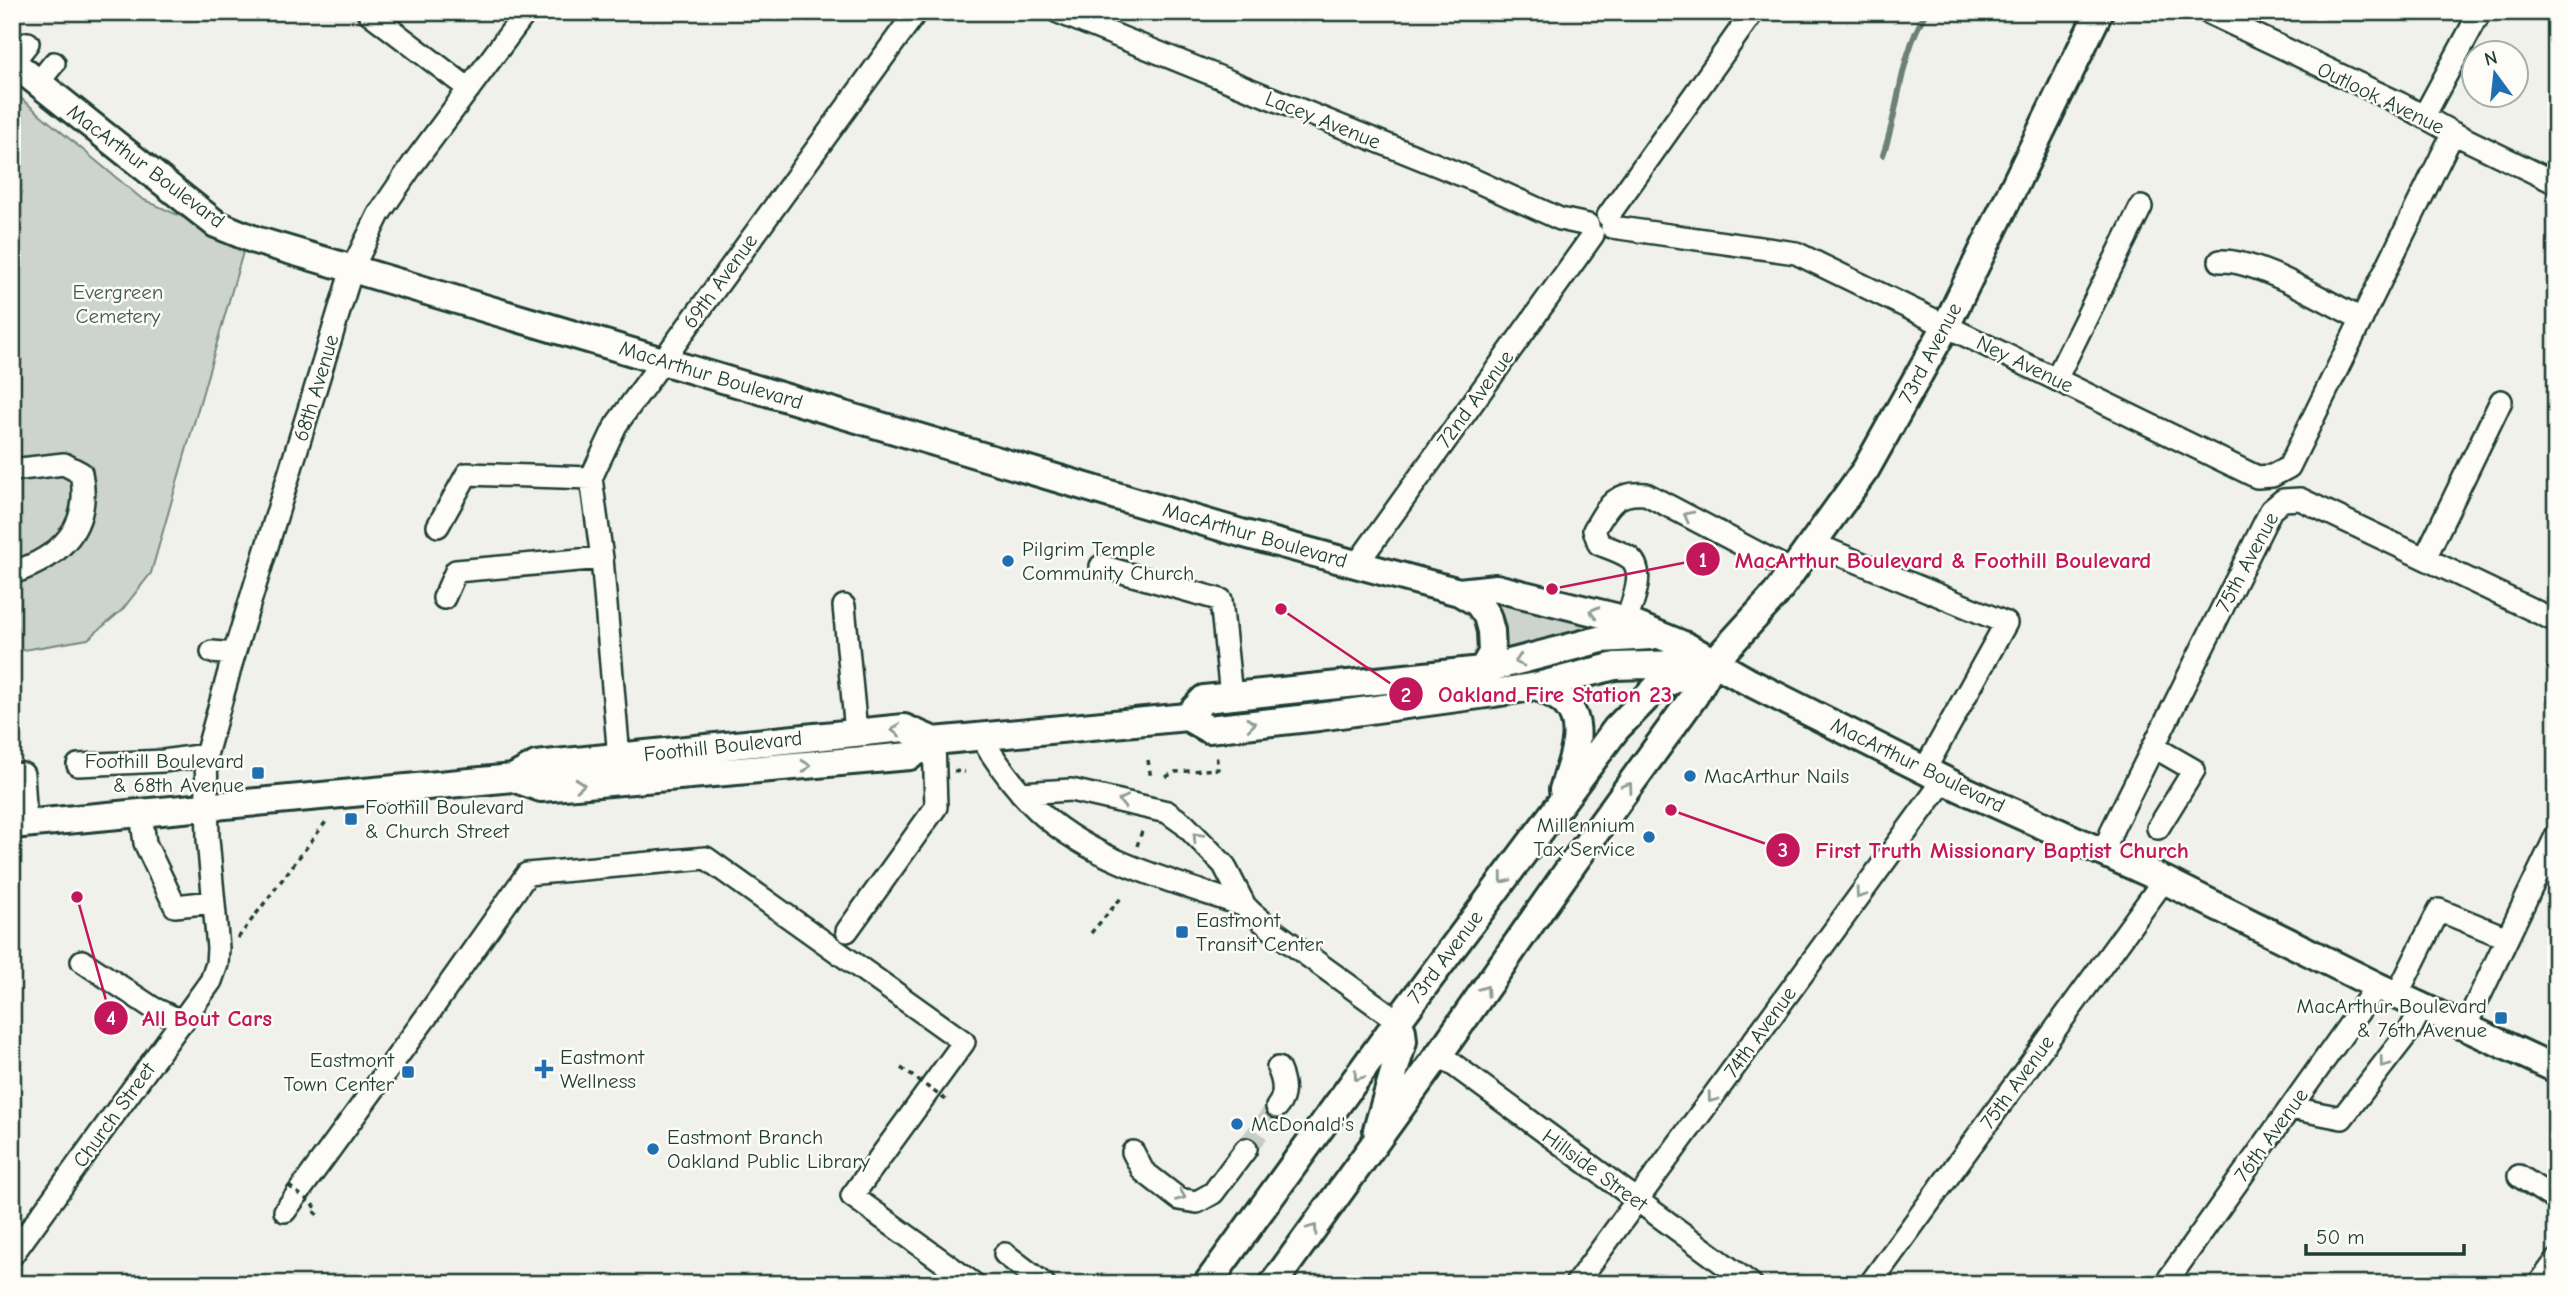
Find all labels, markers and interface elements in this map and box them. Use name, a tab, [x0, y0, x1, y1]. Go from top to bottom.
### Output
north arrow	[2460, 38, 2530, 108]
text: N	[2482, 46, 2500, 71]
street label: Outlook Avenue	[2314, 57, 2448, 139]
street label: Lacey Avenue	[1262, 86, 1384, 154]
street label: MacArthur Boulevard	[63, 99, 229, 233]
street label: 69th Avenue	[678, 229, 762, 333]
park label: Evergreen Cemetery	[73, 280, 163, 328]
street label: 73rd Avenue	[1893, 299, 1967, 407]
street label: Ney Avenue	[1973, 330, 2077, 398]
street label: 68th Avenue	[288, 332, 344, 444]
street label: MacArthur Boulevard	[616, 336, 806, 414]
street label: 72nd Avenue	[1432, 346, 1518, 452]
street label: MacArthur Boulevard	[1160, 497, 1350, 573]
street label: 75th Avenue	[2211, 508, 2283, 616]
one-way arrow	[1683, 511, 1695, 525]
place label: Pilgrim Temple Community Church	[1022, 537, 1194, 585]
callout: MacArthur Boulevard & Foothill Boulevard	[1686, 537, 2165, 581]
text: MacArthur Boulevard & Foothill Boulevard	[1735, 547, 2151, 574]
text: 1	[1699, 548, 1707, 572]
marker: Pilgrim Temple Community Church	[1000, 553, 1016, 569]
one-way arrow	[1588, 606, 1600, 620]
one-way arrow	[1514, 652, 1526, 667]
callout: Oakland Fire Station 23	[1389, 672, 1686, 716]
text: Oakland Fire Station 23	[1438, 681, 1672, 708]
text: 2	[1401, 683, 1411, 707]
street label: MacArthur Boulevard	[1827, 712, 2009, 818]
one-way arrow	[1246, 717, 1257, 732]
one-way arrow	[890, 722, 901, 738]
street label: Foothill Boulevard	[643, 726, 803, 766]
place label: Foothill Boulevard & 68th Avenue	[85, 749, 244, 797]
one-way arrow	[801, 759, 812, 774]
place label: MacArthur Nails	[1704, 764, 1849, 788]
marker: Foothill Boulevard & 68th Avenue	[250, 765, 266, 781]
marker: MacArthur Nails	[1682, 768, 1698, 784]
one-way arrow	[575, 778, 586, 793]
one-way arrow	[1620, 782, 1632, 795]
one-way arrow	[1117, 794, 1129, 809]
place label: Foothill Boulevard & Church Street	[365, 795, 524, 843]
marker: Foothill Boulevard & Church Street	[343, 811, 359, 827]
place label: Millennium Tax Service	[1534, 813, 1635, 861]
callout: First Truth Missionary Baptist Church	[1766, 828, 2203, 872]
marker: Millennium Tax Service	[1641, 829, 1657, 845]
one-way arrow	[1193, 832, 1206, 845]
text: First Truth Missionary Baptist Church	[1815, 837, 2189, 864]
text: 3	[1778, 838, 1788, 862]
one-way arrow	[1499, 871, 1512, 884]
one-way arrow	[1856, 886, 1869, 899]
street label: 73rd Avenue	[1402, 906, 1488, 1008]
place label: Eastmont Transit Center	[1196, 908, 1324, 956]
marker: Eastmont Transit Center	[1174, 924, 1190, 940]
street label: 74th Avenue	[1719, 982, 1801, 1082]
one-way arrow	[1477, 985, 1489, 998]
place label: MacArthur Boulevard & 76th Avenue	[2297, 994, 2487, 1042]
callout: All Bout Cars	[93, 996, 286, 1040]
text: All Bout Cars	[142, 1005, 272, 1032]
text: 4	[106, 1006, 116, 1030]
marker: MacArthur Boulevard & 76th Avenue	[2493, 1010, 2509, 1026]
street label: 75th Avenue	[1975, 1031, 2059, 1133]
place label: Eastmont Wellness	[560, 1045, 645, 1093]
place label: Eastmont Town Center	[284, 1048, 395, 1096]
one-way arrow	[2379, 1056, 2392, 1068]
street label: Church Street	[68, 1057, 161, 1172]
marker: Eastmont Wellness	[534, 1059, 554, 1079]
marker: Eastmont Town Center	[400, 1064, 416, 1080]
one-way arrow	[1354, 1068, 1366, 1081]
street label: 76th Avenue	[2229, 1084, 2313, 1186]
one-way arrow	[1707, 1090, 1720, 1103]
place label: McDonald's	[1251, 1112, 1354, 1136]
marker: McDonald's	[1229, 1116, 1245, 1132]
street label: Hillside Street	[1538, 1124, 1653, 1217]
place label: Eastmont Branch Oakland Public Library	[667, 1125, 871, 1173]
marker: Eastmont Branch Oakland Public Library	[645, 1141, 661, 1157]
one-way arrow	[1174, 1188, 1186, 1202]
scale bar	[2306, 1212, 2463, 1256]
one-way arrow	[1305, 1224, 1318, 1237]
text: 50 m	[2316, 1225, 2365, 1249]

